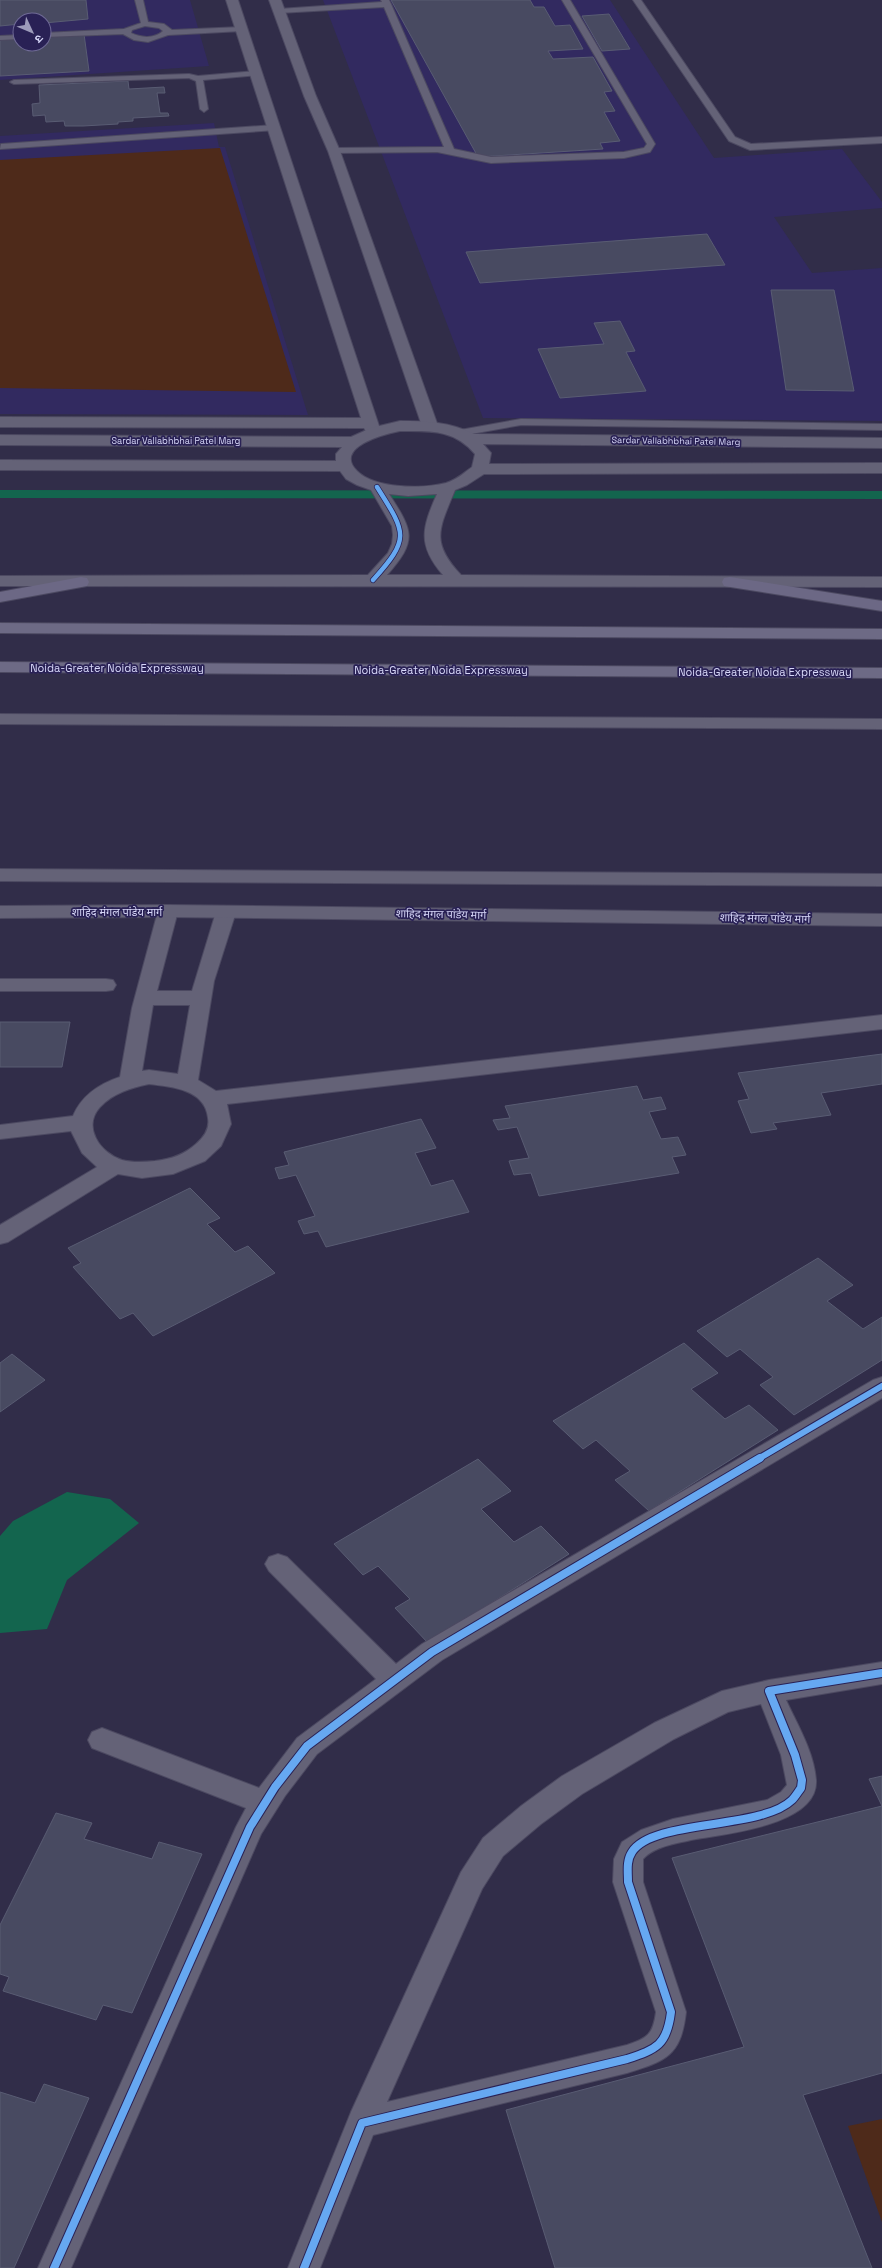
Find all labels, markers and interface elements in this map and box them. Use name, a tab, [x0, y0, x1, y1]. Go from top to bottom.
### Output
north arrow	[12, 12, 52, 52]
text: उ	[32, 32, 46, 47]
street label: Sardar Vallabhbhai Patel Marg	[611, 434, 741, 448]
street label: Sardar Vallabhbhai Patel Marg	[112, 435, 241, 447]
street label: Noida-Greater Noida Expressway	[30, 661, 204, 675]
street label: Noida-Greater Noida Expressway	[354, 663, 528, 677]
street label: Noida-Greater Noida Expressway	[678, 665, 852, 679]
street label: शाहिद मंगल पांडेय मार्ग	[72, 905, 163, 919]
street label: शाहिद मंगल पांडेय मार्ग	[396, 906, 487, 922]
street label: शाहिद मंगल पांडेय मार्ग	[720, 910, 811, 926]

